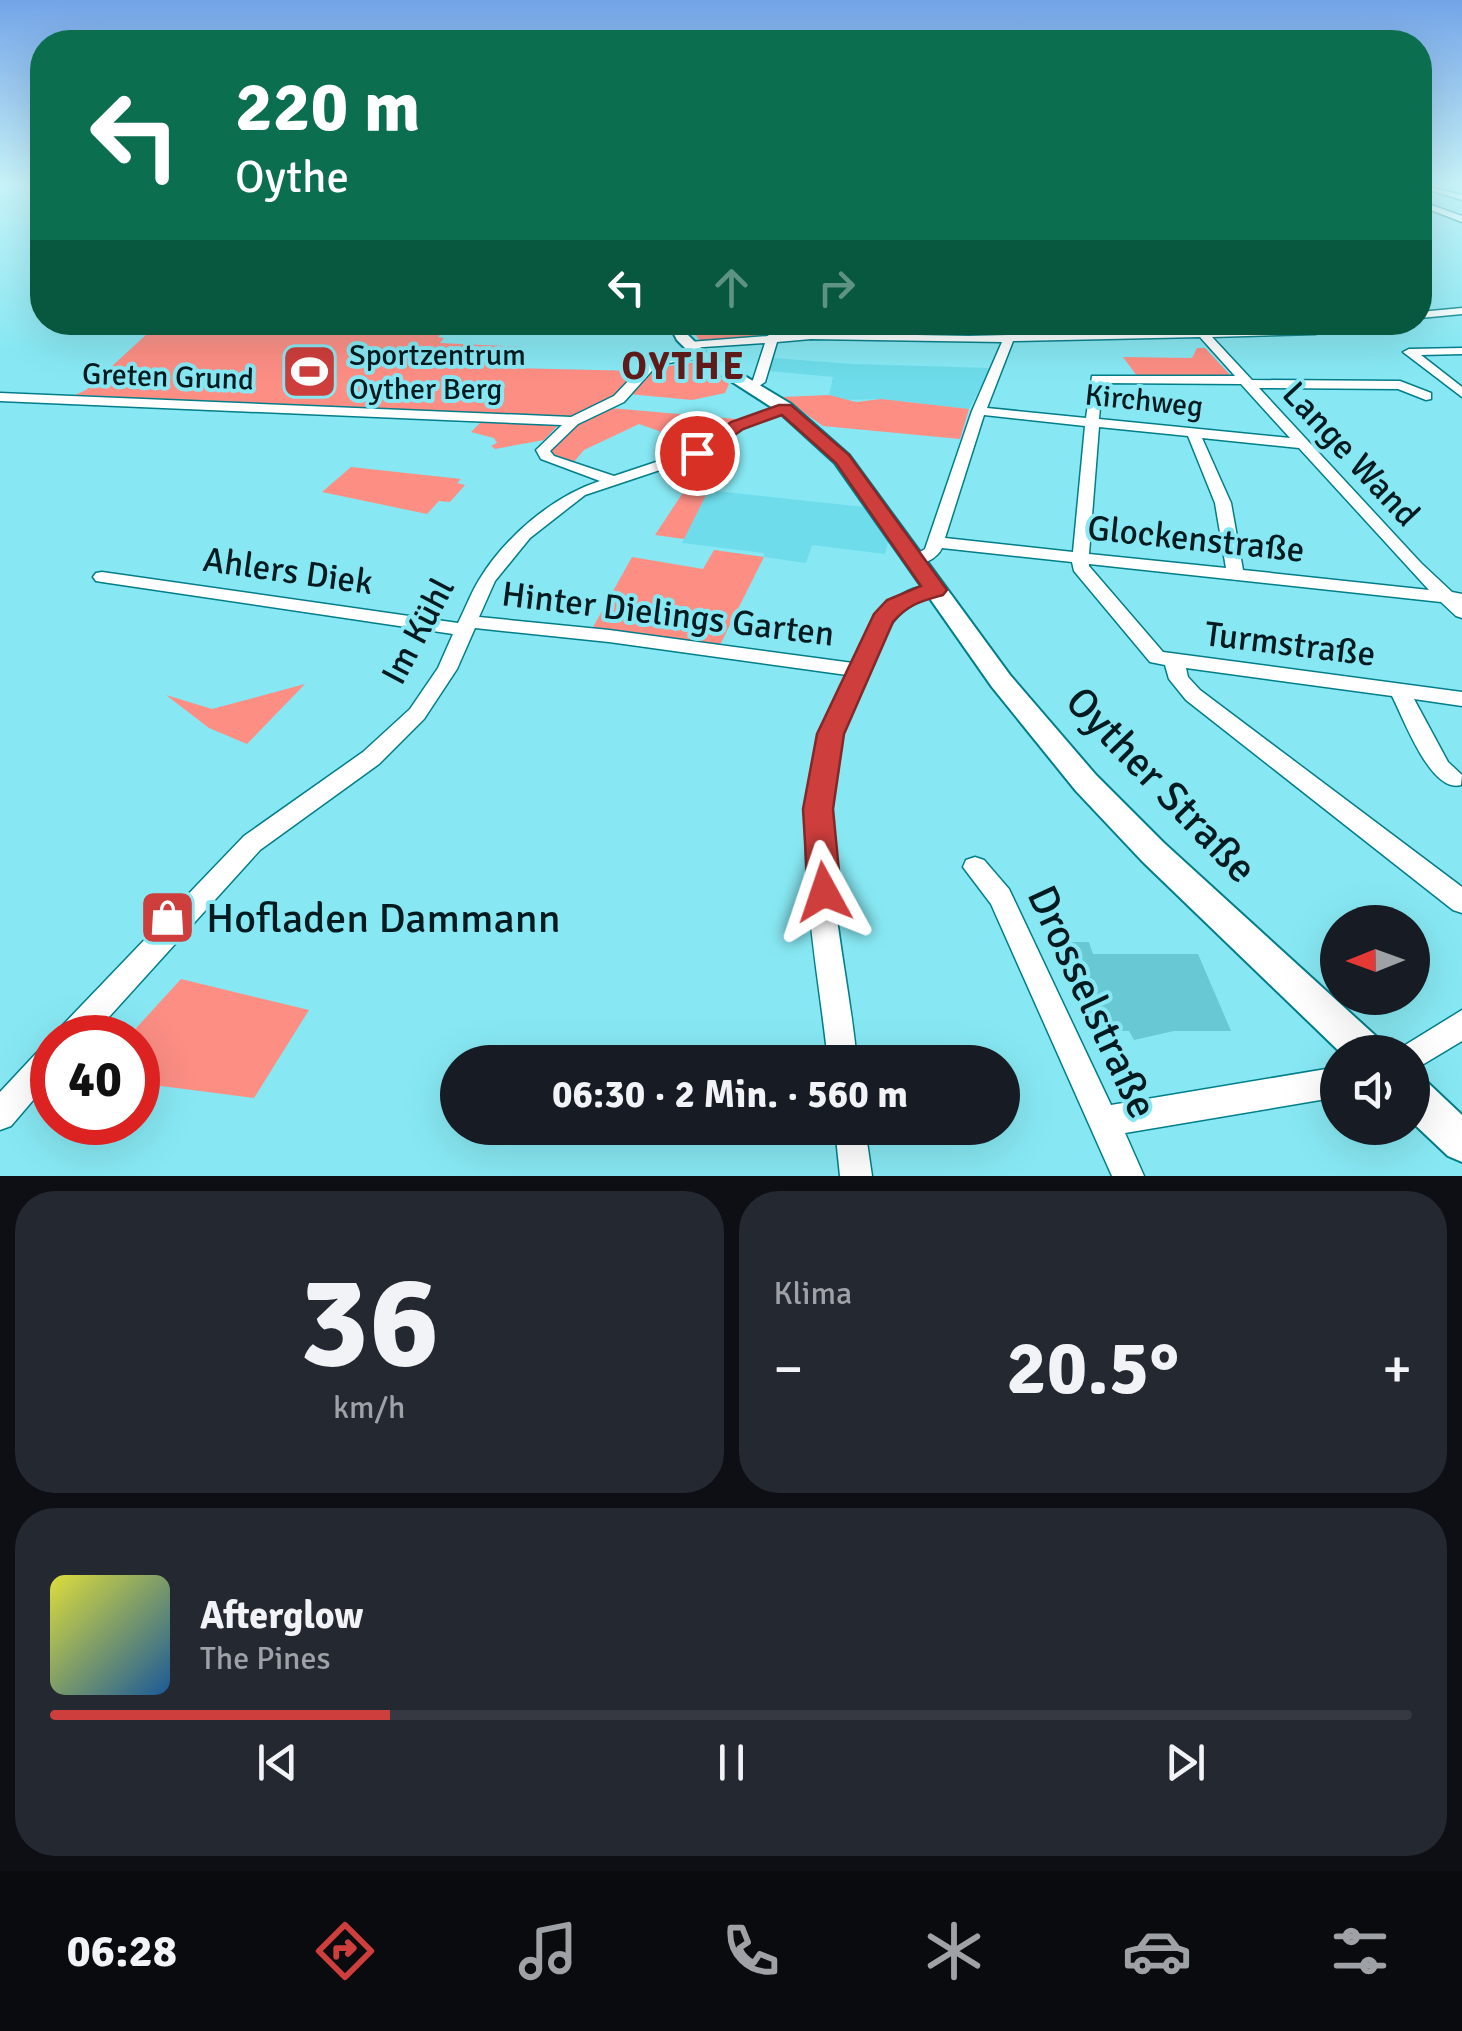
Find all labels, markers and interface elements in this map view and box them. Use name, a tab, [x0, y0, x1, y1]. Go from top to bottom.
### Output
text: 220 m	[235, 64, 420, 150]
icon: left	[70, 70, 200, 200]
text: Oythe	[235, 150, 349, 205]
icon: left	[599, 260, 654, 315]
icon: ahead	[704, 260, 759, 315]
icon: right	[809, 260, 864, 315]
place label: Sportzentrum Oyther Berg	[349, 337, 526, 408]
sports icon: Sportzentrum Oyther Berg	[280, 342, 340, 402]
district label: OYTHE	[621, 343, 747, 390]
street label: Greten Grund	[81, 356, 255, 398]
street label: Lange Wand	[1273, 373, 1429, 535]
street label: Kirchweg	[1083, 376, 1205, 426]
pin	[655, 411, 740, 496]
icon: arrive	[670, 426, 725, 481]
street label: Glockenstraße	[1085, 506, 1307, 572]
street label: Ahlers Diek	[200, 538, 376, 604]
street label: Im Kühl	[372, 570, 464, 692]
street label: Hinter Dielings Garten	[499, 572, 837, 656]
street label: Turmstraße	[1202, 612, 1378, 676]
street label: Oyther Straße	[1055, 676, 1267, 894]
position arrow	[772, 840, 876, 944]
street label: Drosselstraße	[1016, 878, 1168, 1126]
shop icon: Hofladen Dammann	[137, 888, 197, 948]
place label: Hofladen Dammann	[206, 893, 561, 944]
north arrow	[1320, 905, 1430, 1015]
map controls	[1320, 905, 1430, 1145]
speed limit sign: 40	[30, 1015, 160, 1145]
button: sound	[1320, 1035, 1430, 1145]
text: 06:30 · 2 Min. · 560 m	[552, 1071, 908, 1118]
text: 36	[299, 1243, 439, 1403]
text: Klima	[774, 1274, 852, 1313]
text: 20.5°	[1006, 1322, 1179, 1415]
text: −	[774, 1335, 803, 1403]
text: +	[1382, 1335, 1412, 1403]
text: km/h	[333, 1388, 405, 1427]
text: Afterglow	[200, 1592, 363, 1639]
text: The Pines	[200, 1639, 331, 1678]
icon: previous	[250, 1735, 305, 1790]
icon: pause	[704, 1735, 759, 1790]
icon: next	[1158, 1735, 1213, 1790]
icon: directions	[310, 1916, 380, 1986]
icon: music	[513, 1916, 583, 1986]
icon: phone	[716, 1916, 786, 1986]
icon: climate	[919, 1916, 989, 1986]
icon: car	[1122, 1916, 1192, 1986]
icon: filters	[1325, 1916, 1395, 1986]
text: 06:28	[67, 1924, 177, 1979]

